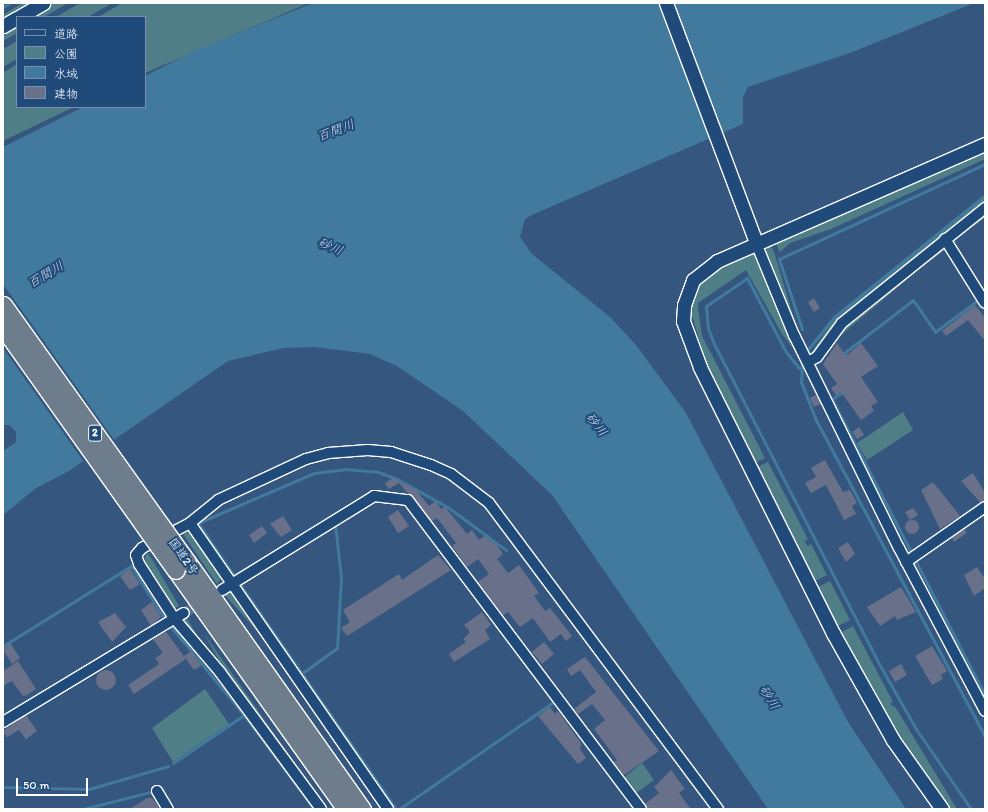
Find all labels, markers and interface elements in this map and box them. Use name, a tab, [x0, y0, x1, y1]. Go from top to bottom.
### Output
legend	[16, 16, 146, 108]
text: 道路	[54, 27, 78, 41]
text: 公園	[54, 47, 78, 61]
text: 水域	[54, 67, 78, 81]
text: 建物	[54, 87, 78, 101]
water label: 百間川	[315, 117, 357, 145]
water label: 砂川	[315, 235, 345, 259]
water label: 百間川	[25, 258, 67, 292]
water label: 砂川	[582, 410, 610, 440]
road number: 2	[88, 424, 102, 442]
street label: 国道2号	[165, 536, 201, 578]
water label: 砂川	[755, 683, 783, 713]
scale bar	[18, 770, 90, 796]
text: 50 m	[23, 778, 49, 792]

